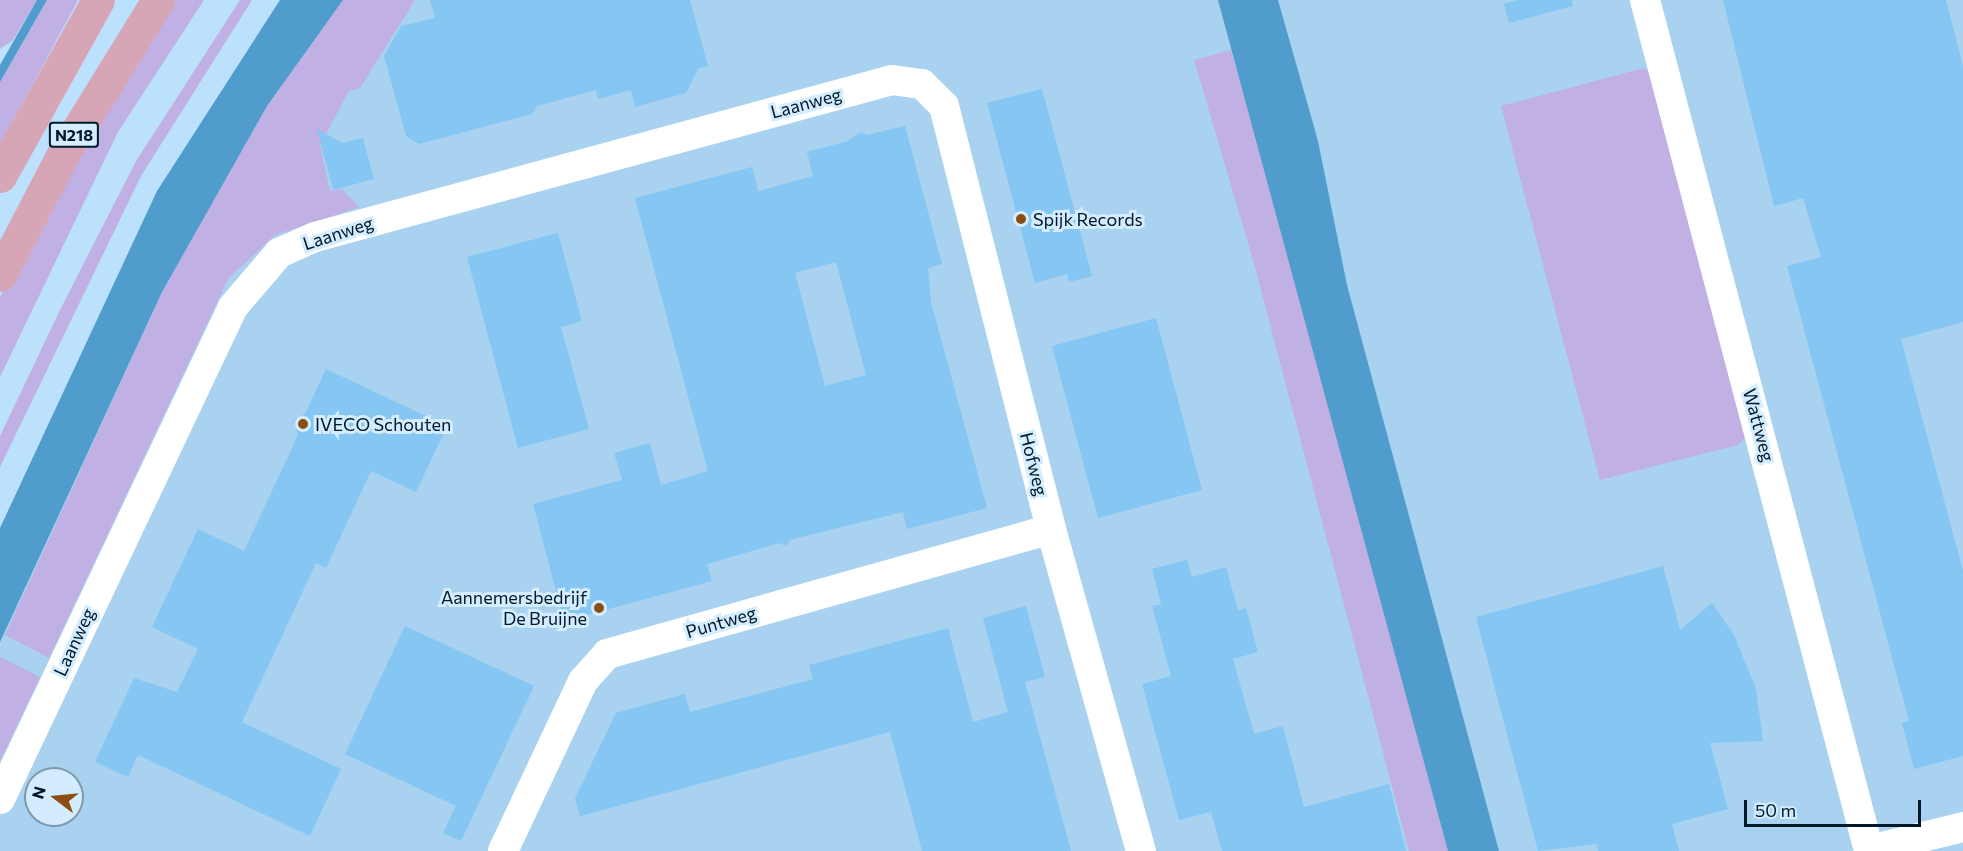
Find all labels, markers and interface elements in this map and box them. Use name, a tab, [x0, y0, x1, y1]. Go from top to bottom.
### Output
street label: Laanweg	[768, 83, 844, 123]
road number: N218	[48, 122, 100, 148]
place label: Spijk Records	[1033, 208, 1143, 230]
street label: Laanweg	[300, 212, 376, 254]
marker: Spijk Records	[1014, 212, 1028, 226]
street label: Wattweg	[1739, 386, 1779, 464]
place label: IVECO Schouten	[315, 413, 451, 435]
marker: IVECO Schouten	[296, 417, 310, 431]
street label: Hofweg	[1016, 430, 1052, 498]
place label: Aannemersbedrijf De Bruijne	[441, 587, 587, 630]
marker: Aannemersbedrijf De Bruijne	[592, 601, 606, 615]
street label: Puntweg	[683, 602, 759, 642]
street label: Laanweg	[49, 605, 99, 679]
north arrow	[24, 767, 84, 827]
text: N	[27, 784, 49, 801]
scale bar	[1747, 788, 1924, 826]
text: 50 m	[1755, 799, 1796, 821]

